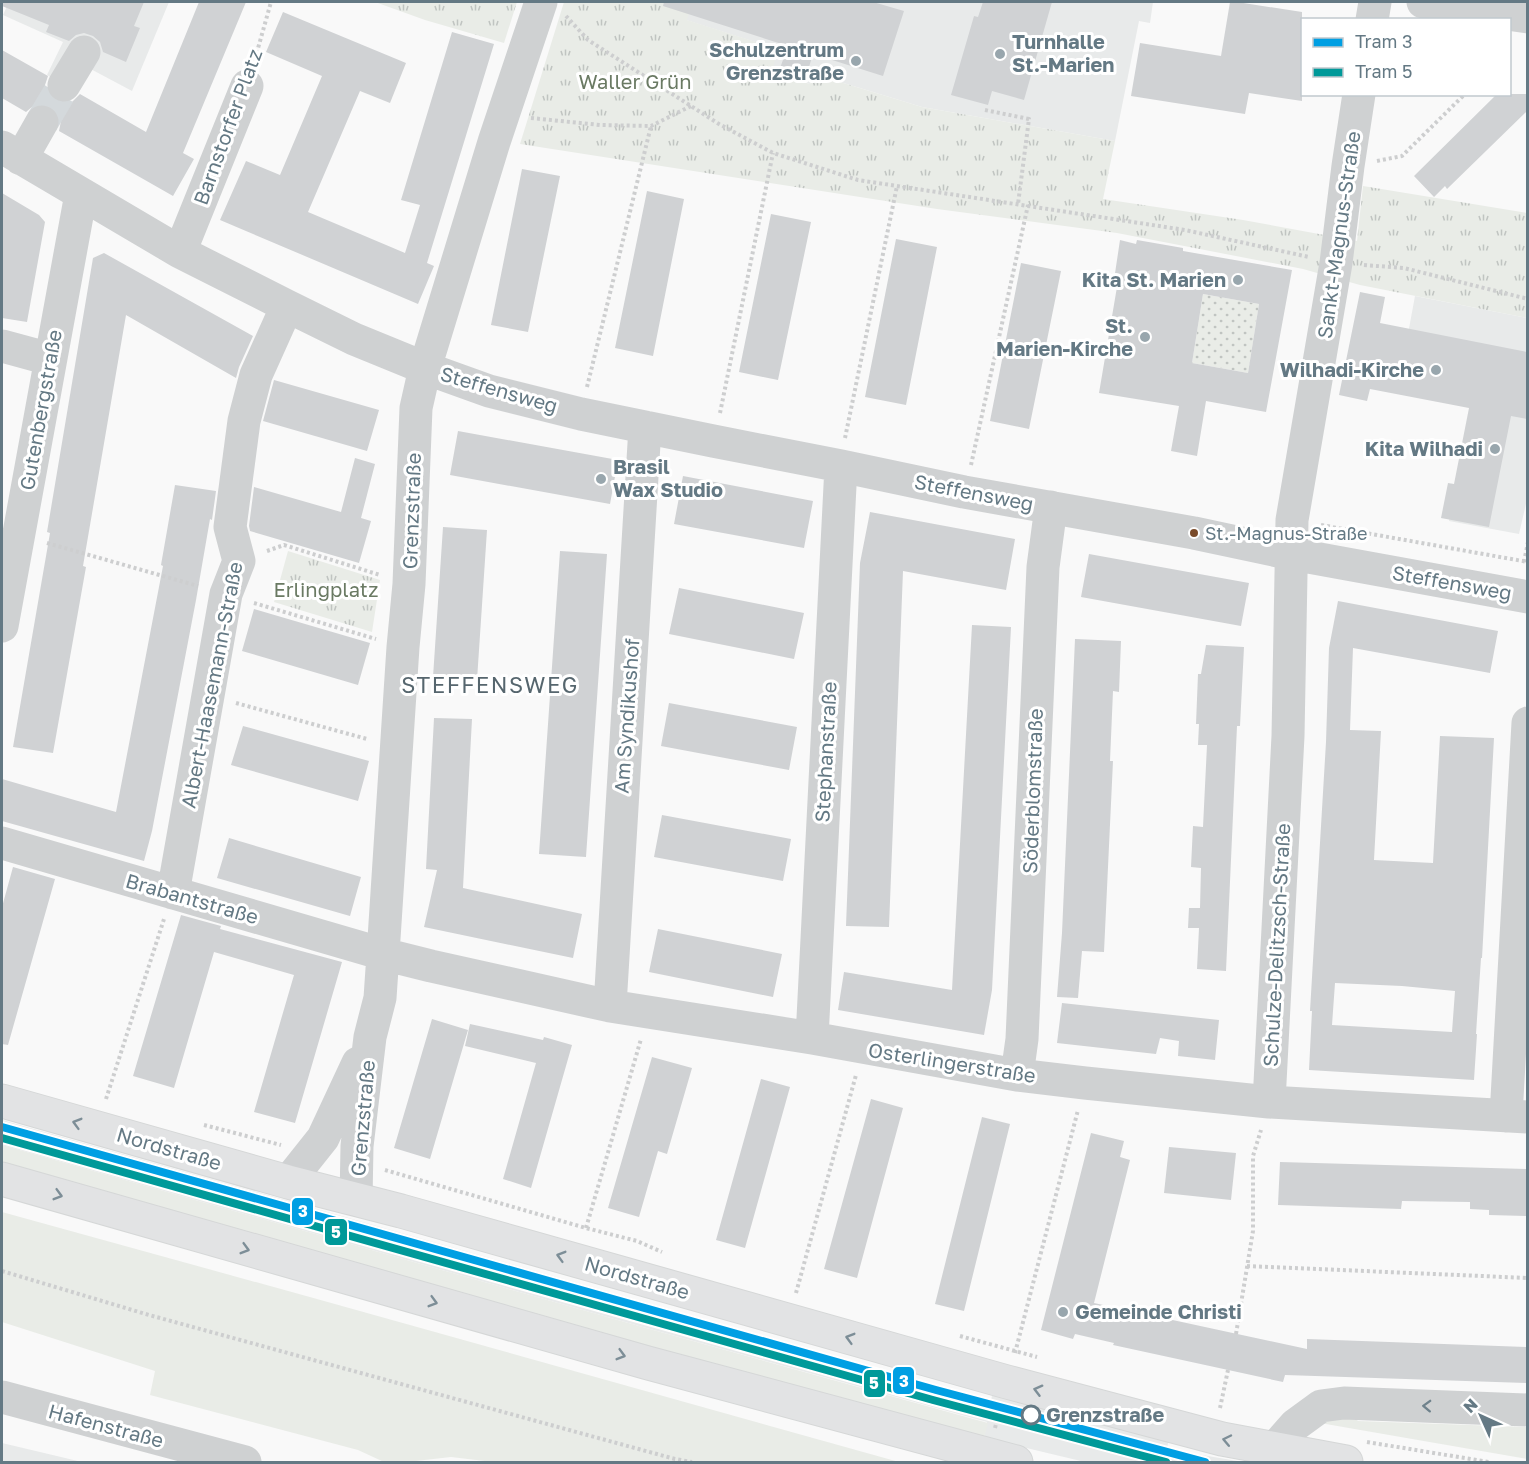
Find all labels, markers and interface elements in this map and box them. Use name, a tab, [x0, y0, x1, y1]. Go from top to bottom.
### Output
legend	[1301, 18, 1511, 96]
place label: Turnhalle St.-Marien	[1012, 29, 1114, 76]
text: Tram 3	[1355, 30, 1413, 52]
place label: Schulzentrum Grenzstraße	[709, 37, 844, 84]
street label: Barnstorfer Platz	[188, 45, 266, 208]
marker: Turnhalle St.-Marien	[993, 47, 1007, 61]
marker: Schulzentrum Grenzstraße	[849, 54, 863, 68]
text: Tram 5	[1355, 60, 1412, 82]
park label: Waller Grün	[579, 69, 692, 93]
street label: Sankt-Magnus-Straße	[1312, 130, 1364, 340]
place label: Kita St. Marien	[1082, 267, 1226, 291]
marker: Kita St. Marien	[1231, 273, 1245, 287]
place label: St. Marien-Kirche	[996, 313, 1133, 360]
street label: Gutenbergstraße	[14, 328, 66, 492]
marker: St. Marien-Kirche	[1138, 330, 1152, 344]
place label: Wilhadi-Kirche	[1280, 357, 1424, 381]
street label: Steffensweg	[438, 361, 561, 417]
marker: Wilhadi-Kirche	[1429, 363, 1443, 377]
place label: Kita Wilhadi	[1365, 436, 1483, 460]
marker: Kita Wilhadi	[1488, 442, 1502, 456]
street label: Grenzstraße	[397, 452, 425, 570]
place label: Brasil Wax Studio	[613, 454, 723, 501]
street label: Steffensweg	[913, 469, 1036, 515]
marker: Brasil Wax Studio	[594, 472, 608, 486]
place label: St.-Magnus-Straße	[1205, 522, 1367, 544]
marker: St.-Magnus-Straße	[1188, 527, 1200, 539]
street label: Albert-Haasemann-Straße	[175, 560, 247, 810]
street label: Steffensweg	[1391, 560, 1514, 604]
park label: Erlingplatz	[274, 577, 378, 601]
street label: Am Syndikushof	[609, 638, 643, 794]
district label: STEFFENSWEG	[401, 671, 579, 698]
street label: Stephanstraße	[809, 681, 841, 823]
street label: Söderblomstraße	[1017, 708, 1047, 874]
street label: Schulze-Delitzsch-Straße	[1258, 823, 1294, 1067]
street label: Brabantstraße	[123, 868, 261, 928]
street label: Osterlingerstraße	[867, 1037, 1038, 1087]
street label: Grenzstraße	[345, 1059, 379, 1177]
one-way arrow	[72, 1118, 83, 1130]
street label: Nordstraße	[114, 1122, 224, 1174]
one-way arrow	[53, 1188, 63, 1201]
line badge: 3	[291, 1197, 314, 1226]
text: 3	[298, 1201, 308, 1221]
line badge: 5	[324, 1218, 348, 1246]
text: 5	[331, 1222, 341, 1242]
one-way arrow	[239, 1242, 250, 1254]
one-way arrow	[557, 1251, 567, 1264]
street label: Nordstraße	[582, 1251, 692, 1303]
one-way arrow	[427, 1295, 438, 1307]
place label: Gemeinde Christi	[1075, 1299, 1242, 1323]
marker: Gemeinde Christi	[1056, 1305, 1070, 1319]
one-way arrow	[845, 1333, 856, 1345]
one-way arrow	[615, 1348, 625, 1360]
line badge: 3	[892, 1366, 915, 1395]
line badge: 5	[863, 1369, 886, 1398]
text: 3	[899, 1371, 909, 1391]
text: 5	[869, 1373, 879, 1393]
one-way arrow	[1033, 1385, 1043, 1398]
north arrow	[1451, 1386, 1511, 1446]
text: N	[1459, 1394, 1482, 1417]
street label: Hafenstraße	[46, 1398, 166, 1452]
one-way arrow	[1423, 1400, 1432, 1412]
place label: Grenzstraße	[1046, 1402, 1164, 1426]
marker: Grenzstraße	[1021, 1405, 1041, 1425]
one-way arrow	[1222, 1434, 1232, 1447]

